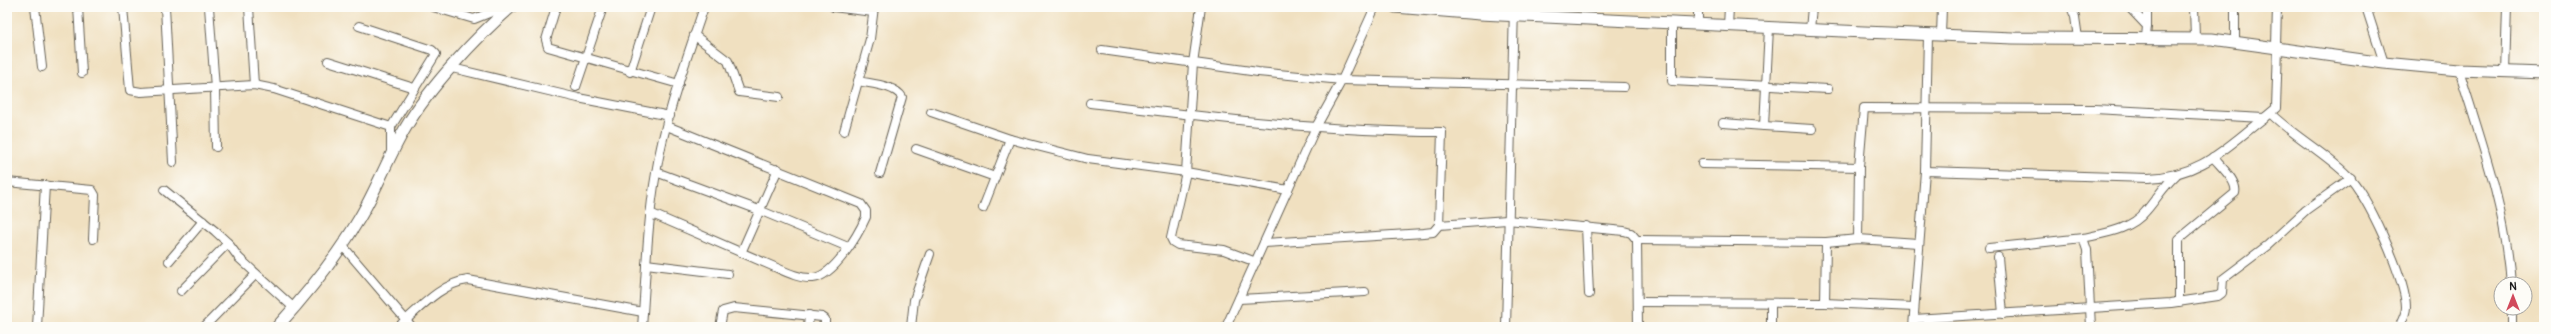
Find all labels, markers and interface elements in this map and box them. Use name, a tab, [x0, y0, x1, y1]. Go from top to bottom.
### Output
north arrow	[2493, 276, 2533, 316]
text: N	[2509, 280, 2517, 293]

